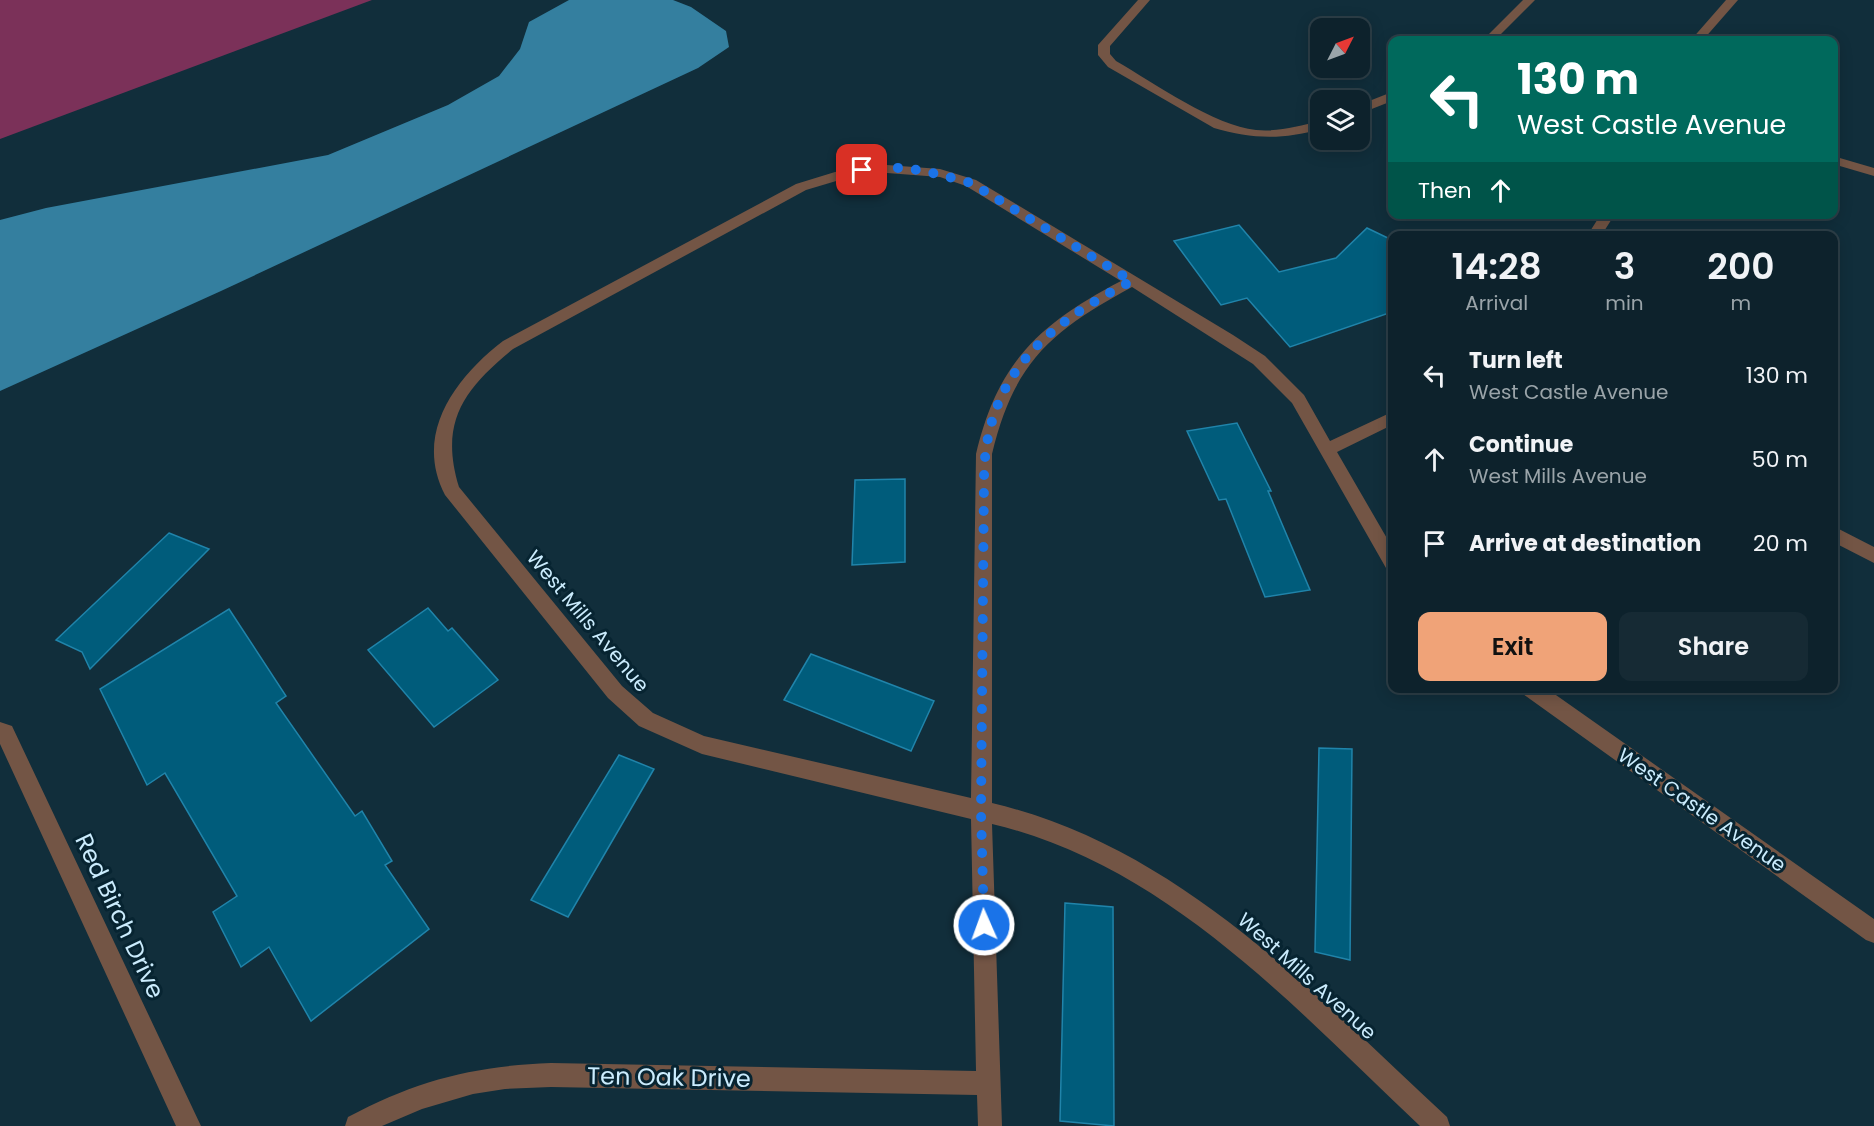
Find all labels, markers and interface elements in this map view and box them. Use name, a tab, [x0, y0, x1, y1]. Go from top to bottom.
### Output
north arrow	[1310, 18, 1370, 78]
map controls	[1310, 18, 1370, 150]
text: 130 m	[1517, 50, 1639, 109]
icon: left	[1418, 60, 1496, 138]
button: layers	[1310, 90, 1370, 150]
text: West Castle Avenue	[1517, 106, 1786, 143]
pin	[836, 144, 887, 195]
icon: arrive	[845, 153, 878, 186]
icon: ahead	[1484, 174, 1517, 207]
text: Then	[1418, 175, 1472, 206]
text: 14:28	[1452, 241, 1542, 292]
text: 3	[1614, 241, 1635, 292]
text: 200	[1707, 241, 1774, 292]
text: Arrival	[1465, 289, 1528, 317]
text: min	[1605, 289, 1644, 317]
text: m	[1731, 289, 1751, 317]
text: Turn left	[1469, 345, 1563, 376]
icon: left	[1418, 359, 1451, 392]
text: 130 m	[1746, 360, 1808, 391]
text: West Castle Avenue	[1469, 378, 1668, 406]
text: Continue	[1469, 429, 1573, 460]
icon: ahead	[1418, 443, 1451, 476]
text: 50 m	[1752, 444, 1808, 475]
text: West Mills Avenue	[1469, 462, 1647, 490]
icon: arrive	[1418, 527, 1451, 560]
text: Arrive at destination	[1469, 528, 1701, 559]
text: 20 m	[1753, 528, 1808, 559]
street label: West Mills Avenue	[520, 544, 656, 698]
button: Exit	[1418, 612, 1607, 681]
button: Share	[1619, 612, 1808, 681]
street label: West Castle Avenue	[1612, 741, 1792, 879]
street label: Red Birch Drive	[67, 828, 173, 1004]
position arrow	[952, 893, 1016, 957]
street label: West Mills Avenue	[1232, 906, 1382, 1046]
street label: Ten Oak Drive	[587, 1059, 751, 1095]

